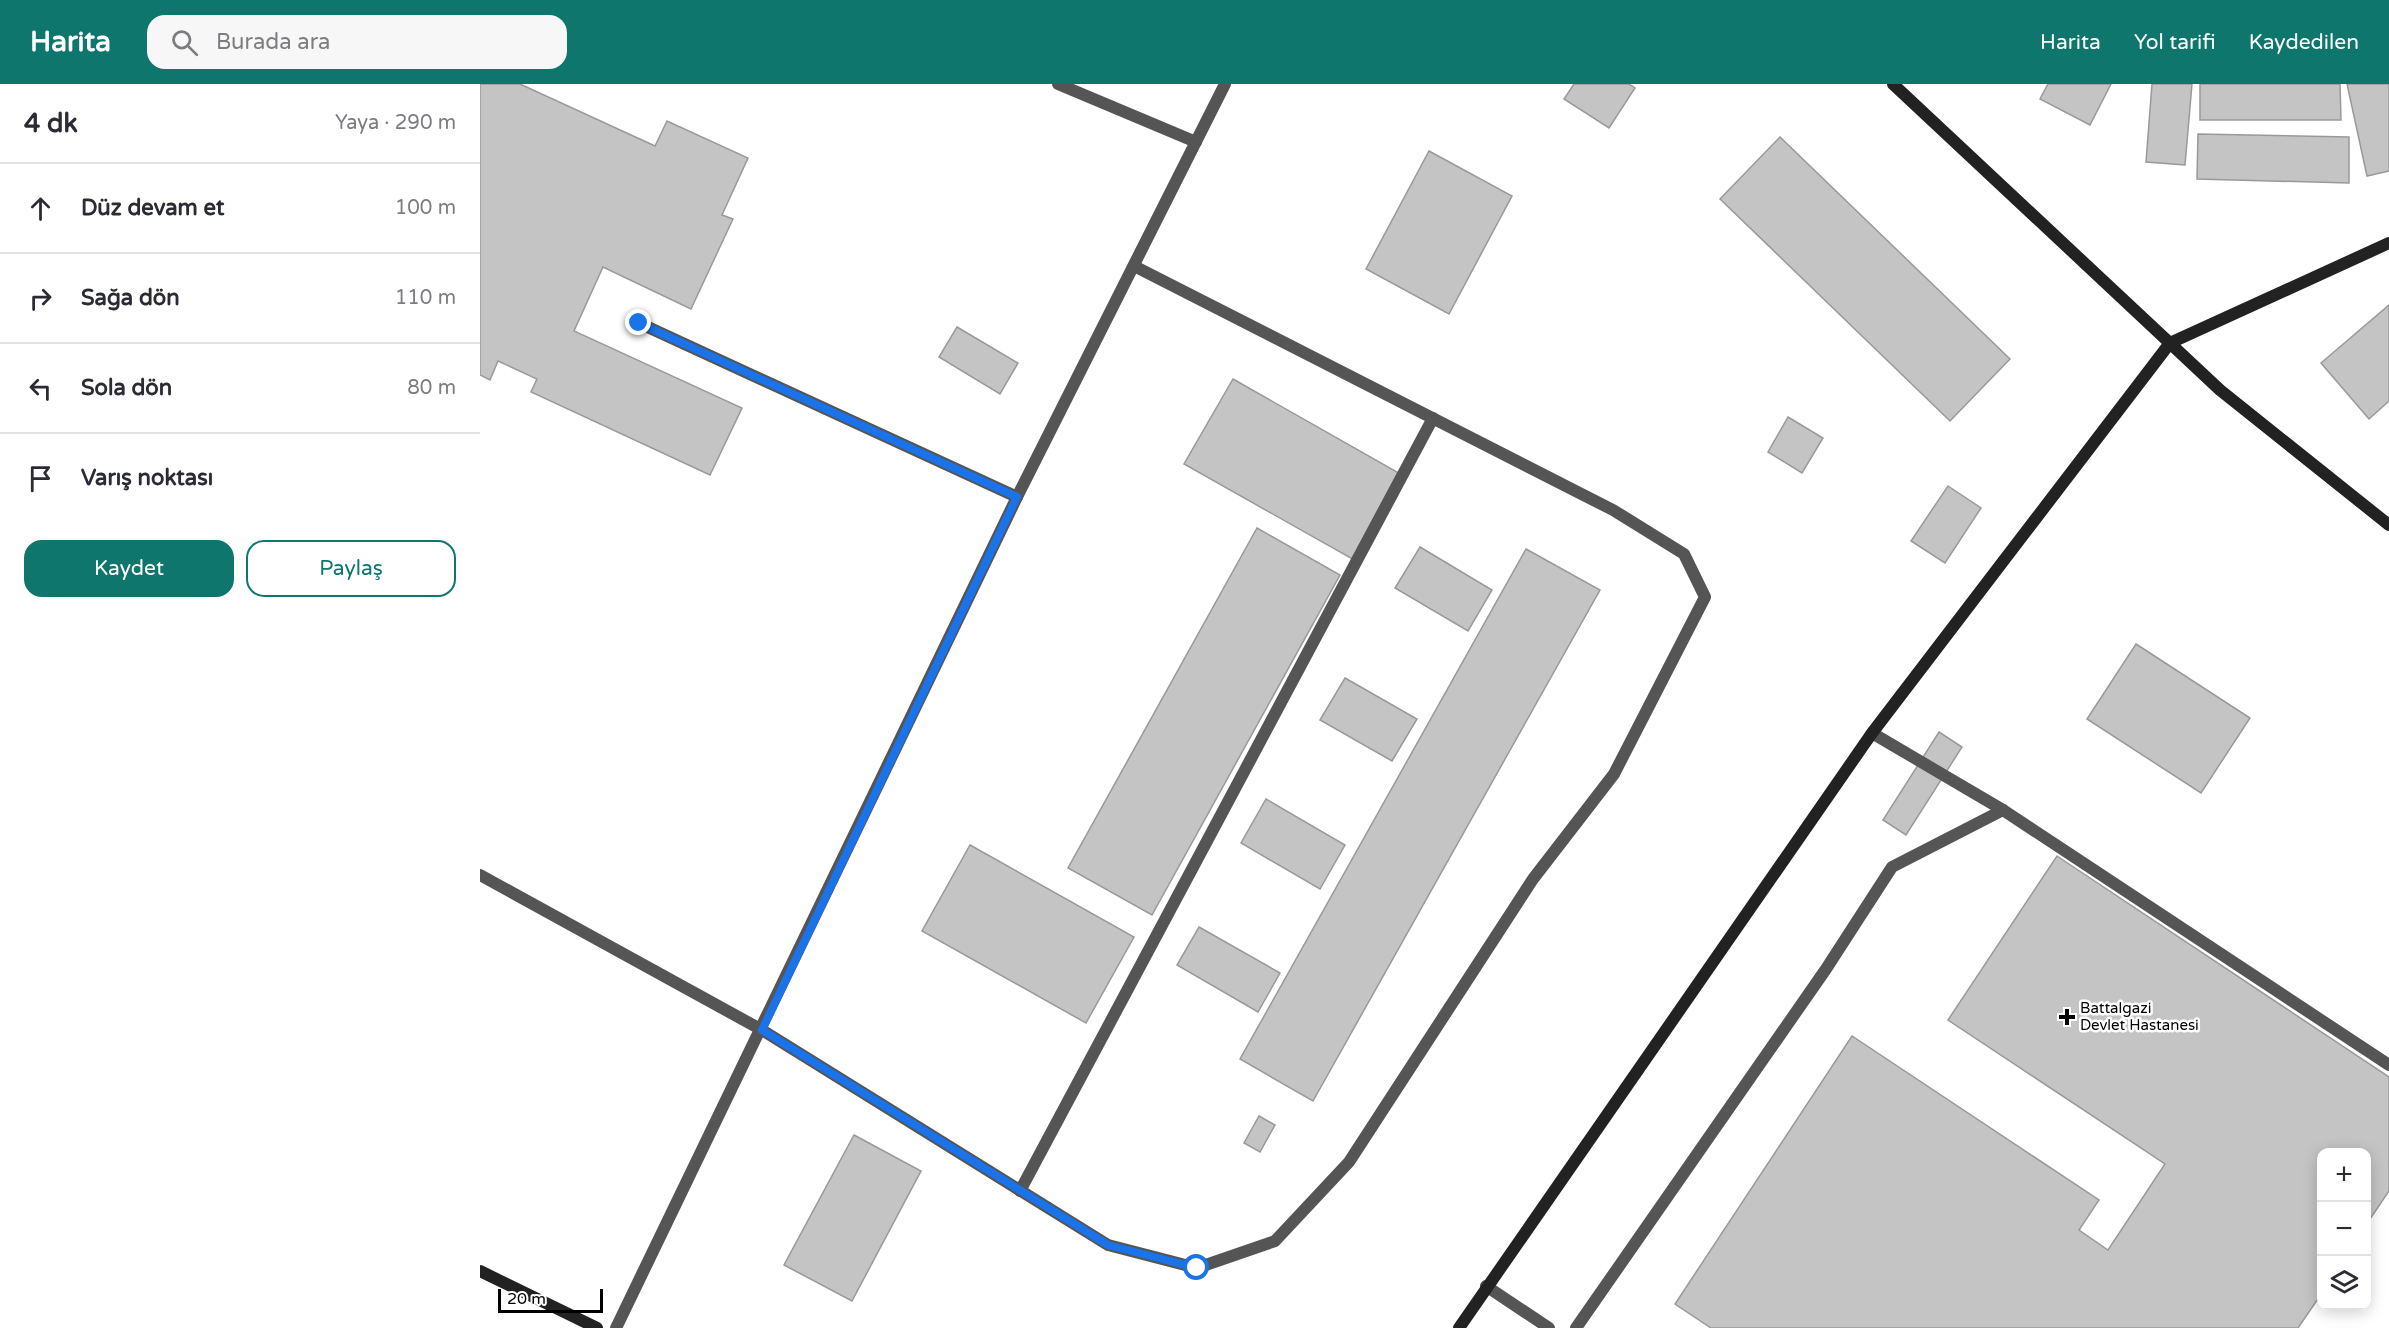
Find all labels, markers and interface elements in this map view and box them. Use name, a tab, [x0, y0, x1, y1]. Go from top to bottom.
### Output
search box	[147, 15, 567, 69]
text: Harita	[30, 25, 111, 59]
icon: search	[168, 26, 201, 59]
text: Burada ara	[216, 29, 330, 55]
text: Harita	[2040, 30, 2101, 55]
text: Yol tarifi	[2134, 30, 2216, 55]
text: Kaydedilen	[2249, 30, 2359, 55]
text: 4 dk	[24, 108, 78, 139]
text: Yaya · 290 m	[335, 111, 456, 135]
icon: ahead	[24, 192, 57, 225]
text: Düz devam et	[81, 195, 224, 221]
text: 100 m	[395, 196, 456, 220]
icon: right	[24, 282, 57, 315]
text: Sağa dön	[81, 285, 180, 311]
text: 110 m	[395, 286, 456, 310]
route end	[625, 309, 651, 335]
icon: left	[24, 372, 57, 405]
text: Sola dön	[81, 375, 172, 401]
text: 80 m	[407, 376, 456, 400]
icon: arrive	[24, 462, 57, 495]
text: Varış noktası	[81, 465, 213, 491]
button: Kaydet	[24, 540, 234, 597]
button: Paylaş	[246, 540, 456, 597]
place label: Battalgazi Devlet Hastanesi	[2080, 999, 2199, 1034]
marker: Battalgazi Devlet Hastanesi	[2058, 1008, 2076, 1026]
map controls	[2317, 1148, 2371, 1310]
button: +	[2317, 1148, 2371, 1202]
button: −	[2317, 1202, 2371, 1256]
route start	[1183, 1254, 1209, 1280]
button: layers	[2317, 1256, 2371, 1310]
scale bar	[498, 1286, 603, 1314]
text: 20 m	[507, 1289, 546, 1309]

